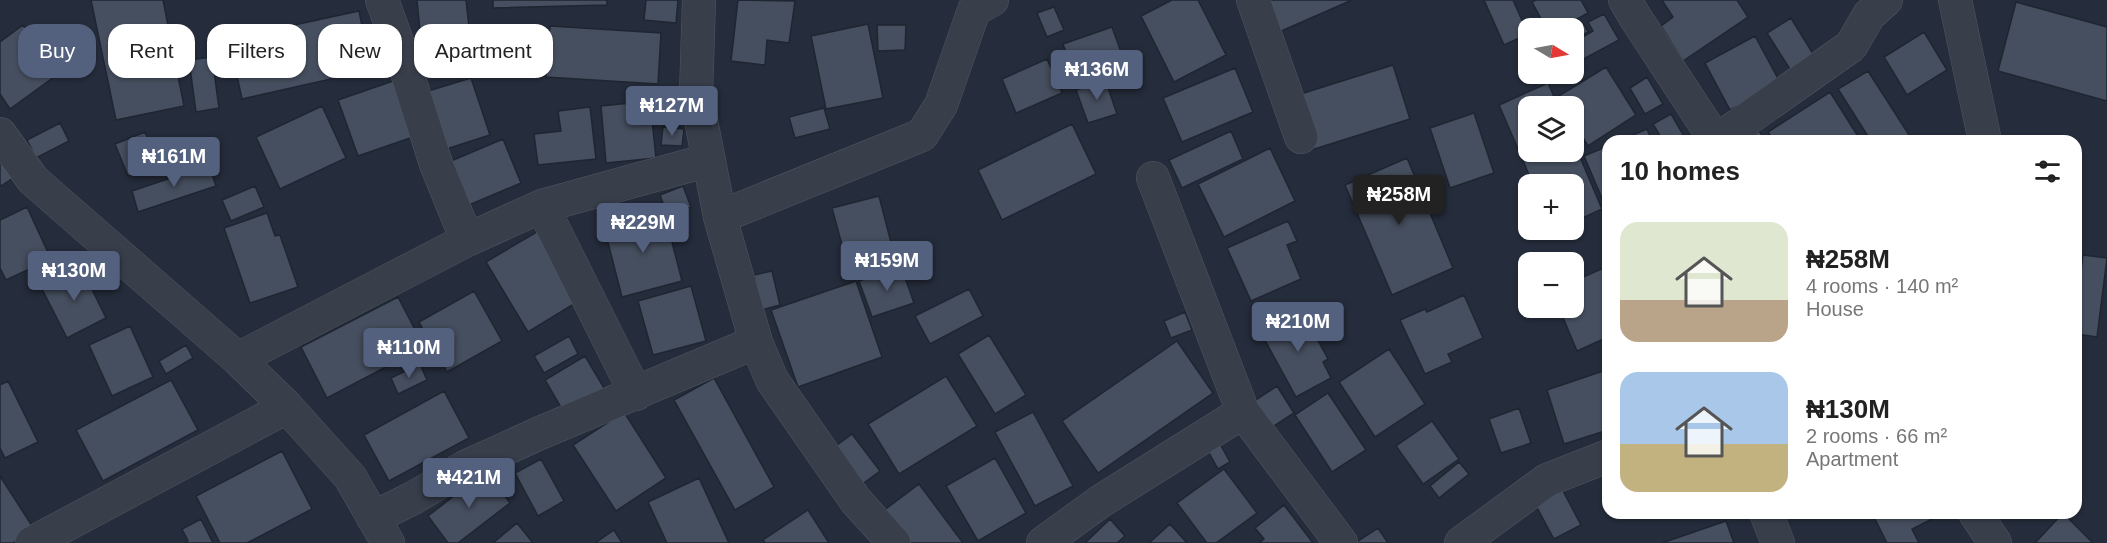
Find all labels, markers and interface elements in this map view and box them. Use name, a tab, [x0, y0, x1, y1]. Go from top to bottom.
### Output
north arrow	[1518, 18, 1584, 84]
map controls	[1518, 18, 1584, 318]
chip: Buy	[18, 24, 96, 78]
chip: Rent	[108, 24, 195, 78]
chip: Filters	[207, 24, 306, 78]
chip: New	[318, 24, 402, 78]
chip: Apartment	[414, 24, 553, 78]
pin: ₦136M	[1055, 50, 1139, 101]
text: ₦136M	[1065, 58, 1129, 80]
pin: ₦127M	[630, 86, 714, 137]
text: ₦127M	[640, 94, 704, 116]
button: layers	[1518, 96, 1584, 162]
pin: ₦161M	[132, 137, 216, 188]
text: ₦161M	[142, 145, 206, 167]
icon: filters	[2031, 155, 2064, 188]
text: 10 homes	[1620, 156, 1740, 186]
button: +	[1518, 174, 1584, 240]
pin: ₦258M	[1357, 175, 1441, 226]
text: ₦258M	[1367, 183, 1431, 205]
pin: ₦229M	[601, 203, 685, 254]
text: ₦229M	[611, 211, 675, 233]
pin: ₦159M	[845, 241, 929, 292]
text: ₦258M	[1806, 244, 1890, 274]
icon: home	[1668, 246, 1740, 318]
text: ₦159M	[855, 249, 919, 271]
pin: ₦130M	[32, 251, 116, 302]
button: −	[1518, 252, 1584, 318]
text: ₦130M	[42, 259, 106, 281]
text: 4 rooms · 140 m²	[1806, 275, 1958, 297]
text: House	[1806, 298, 1864, 320]
pin: ₦210M	[1256, 302, 1340, 353]
text: ₦210M	[1266, 310, 1330, 332]
pin: ₦110M	[367, 328, 451, 379]
text: ₦110M	[377, 336, 441, 358]
text: ₦130M	[1806, 394, 1890, 424]
icon: home	[1668, 396, 1740, 468]
text: 2 rooms · 66 m²	[1806, 425, 1947, 447]
text: Apartment	[1806, 448, 1898, 470]
pin: ₦421M	[427, 458, 511, 509]
text: ₦421M	[437, 466, 501, 488]

